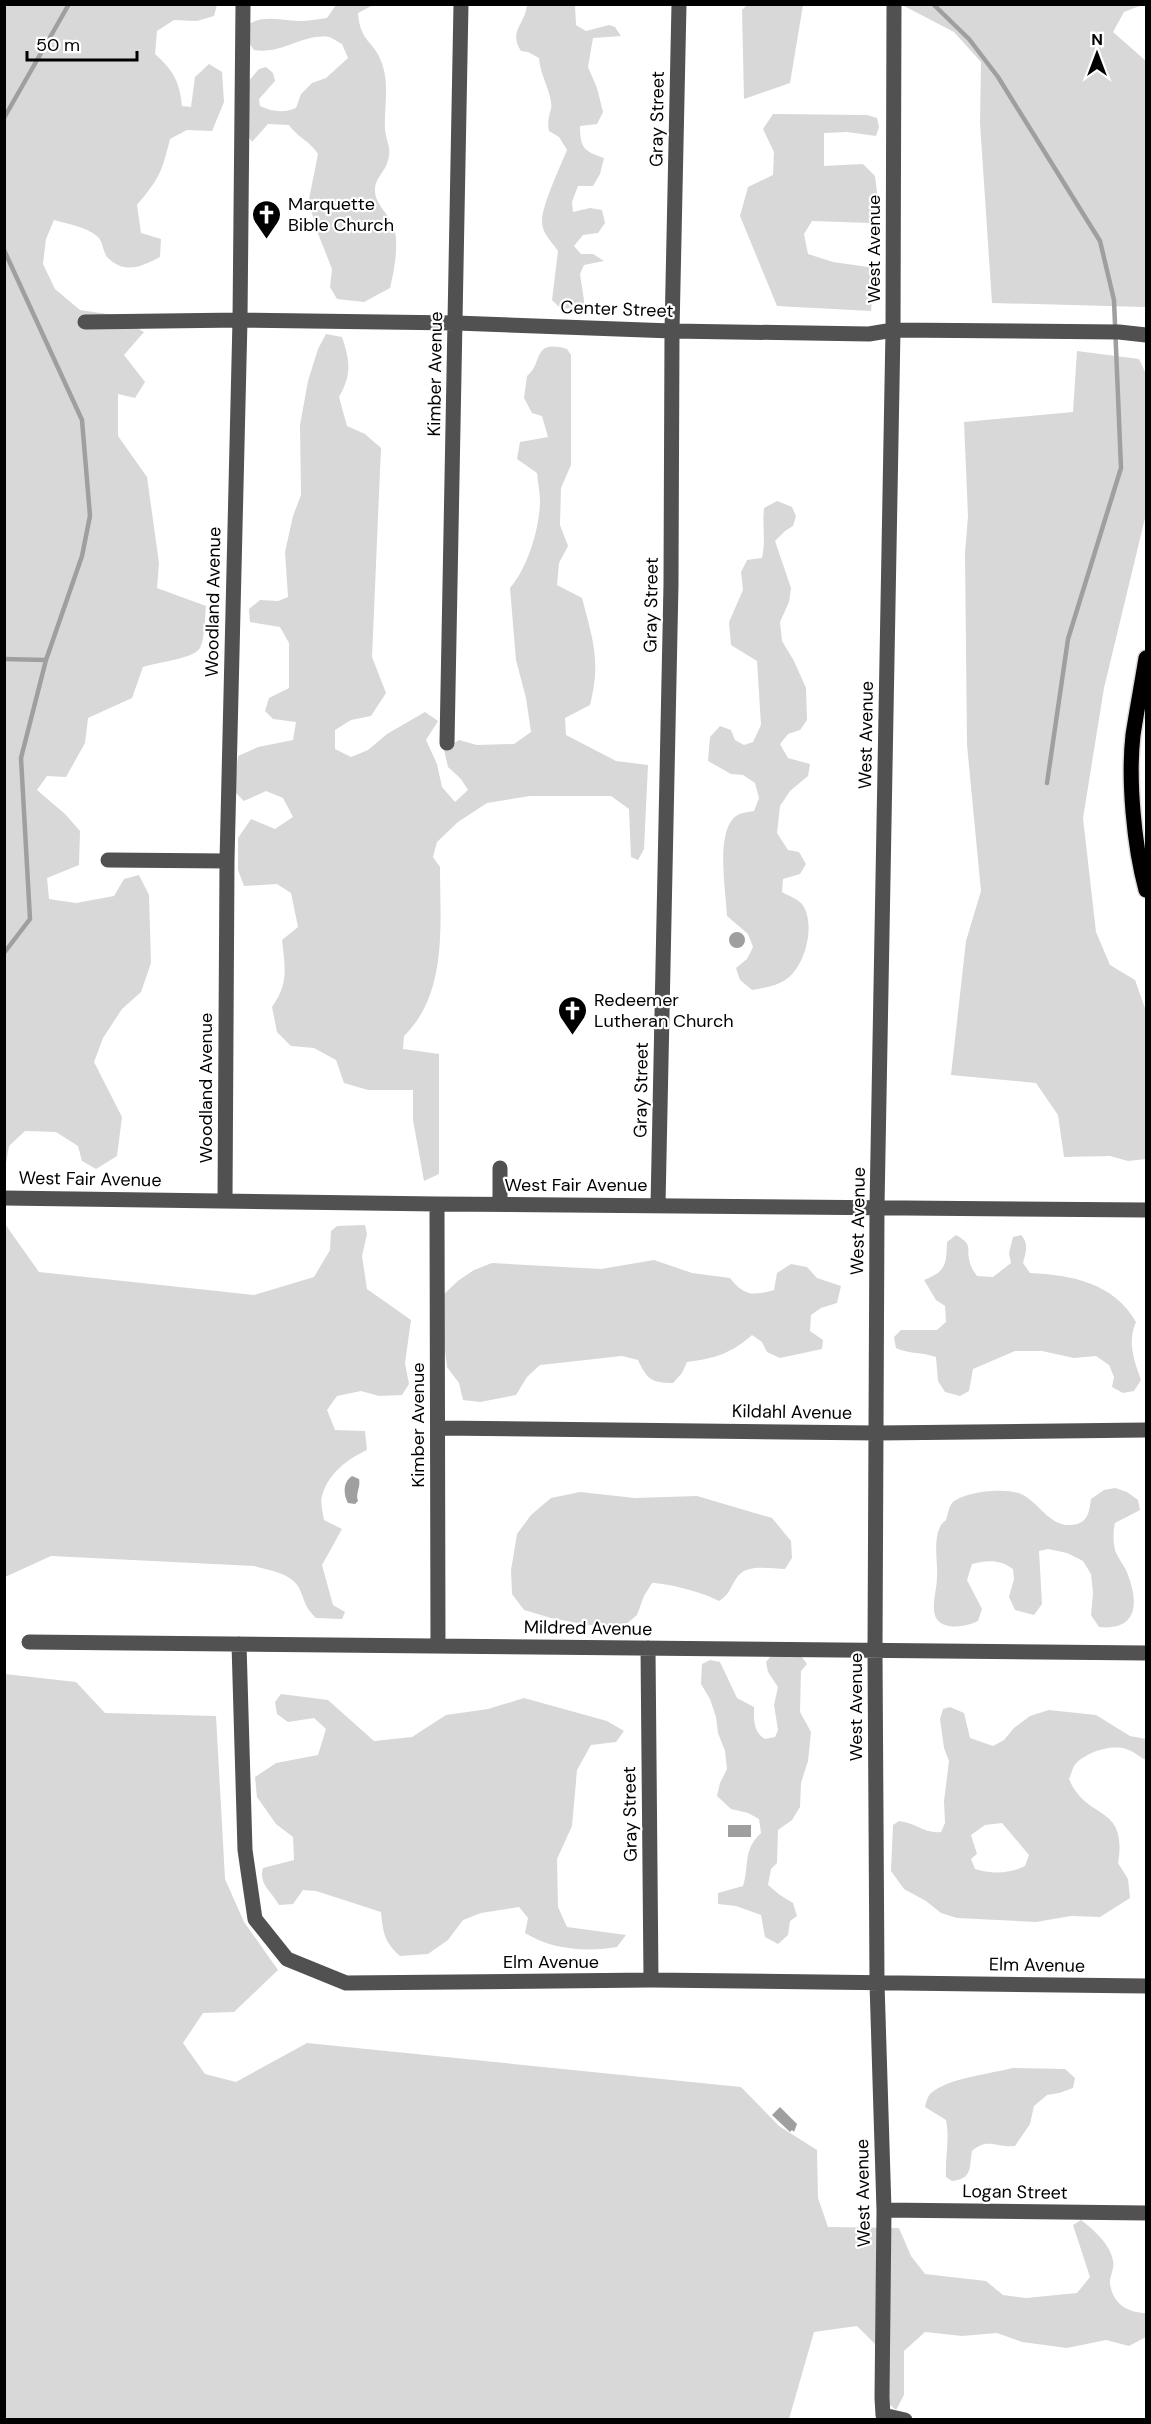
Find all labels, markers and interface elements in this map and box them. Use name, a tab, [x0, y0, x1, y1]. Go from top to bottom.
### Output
scale bar	[27, 24, 136, 62]
north arrow	[1067, 24, 1127, 84]
text: N	[1091, 29, 1103, 50]
text: 50 m	[36, 33, 80, 57]
street label: Gray Street	[644, 71, 670, 167]
place label: Marquette Bible Church	[288, 192, 394, 237]
street label: West Avenue	[862, 195, 886, 303]
church icon: Marquette Bible Church	[251, 198, 283, 240]
street label: Center Street	[560, 295, 674, 323]
street label: Kimber Avenue	[422, 311, 448, 437]
street label: Woodland Avenue	[200, 527, 226, 677]
street label: Gray Street	[638, 557, 664, 653]
street label: West Avenue	[853, 681, 879, 789]
place label: Redeemer Lutheran Church	[594, 988, 734, 1033]
church icon: Redeemer Lutheran Church	[557, 994, 589, 1036]
street label: Woodland Avenue	[194, 1013, 218, 1163]
street label: Gray Street	[628, 1042, 654, 1138]
street label: West Fair Avenue	[18, 1166, 162, 1192]
street label: West Avenue	[845, 1167, 871, 1275]
street label: West Fair Avenue	[505, 1173, 647, 1197]
street label: Kimber Avenue	[406, 1363, 430, 1487]
street label: Kildahl Avenue	[732, 1399, 852, 1425]
street label: Mildred Avenue	[524, 1615, 652, 1641]
street label: West Avenue	[844, 1653, 868, 1761]
street label: Gray Street	[617, 1766, 643, 1862]
street label: Elm Avenue	[503, 1950, 599, 1974]
street label: Elm Avenue	[989, 1952, 1085, 1978]
street label: West Avenue	[850, 2139, 876, 2247]
street label: Logan Street	[962, 2179, 1068, 2205]

